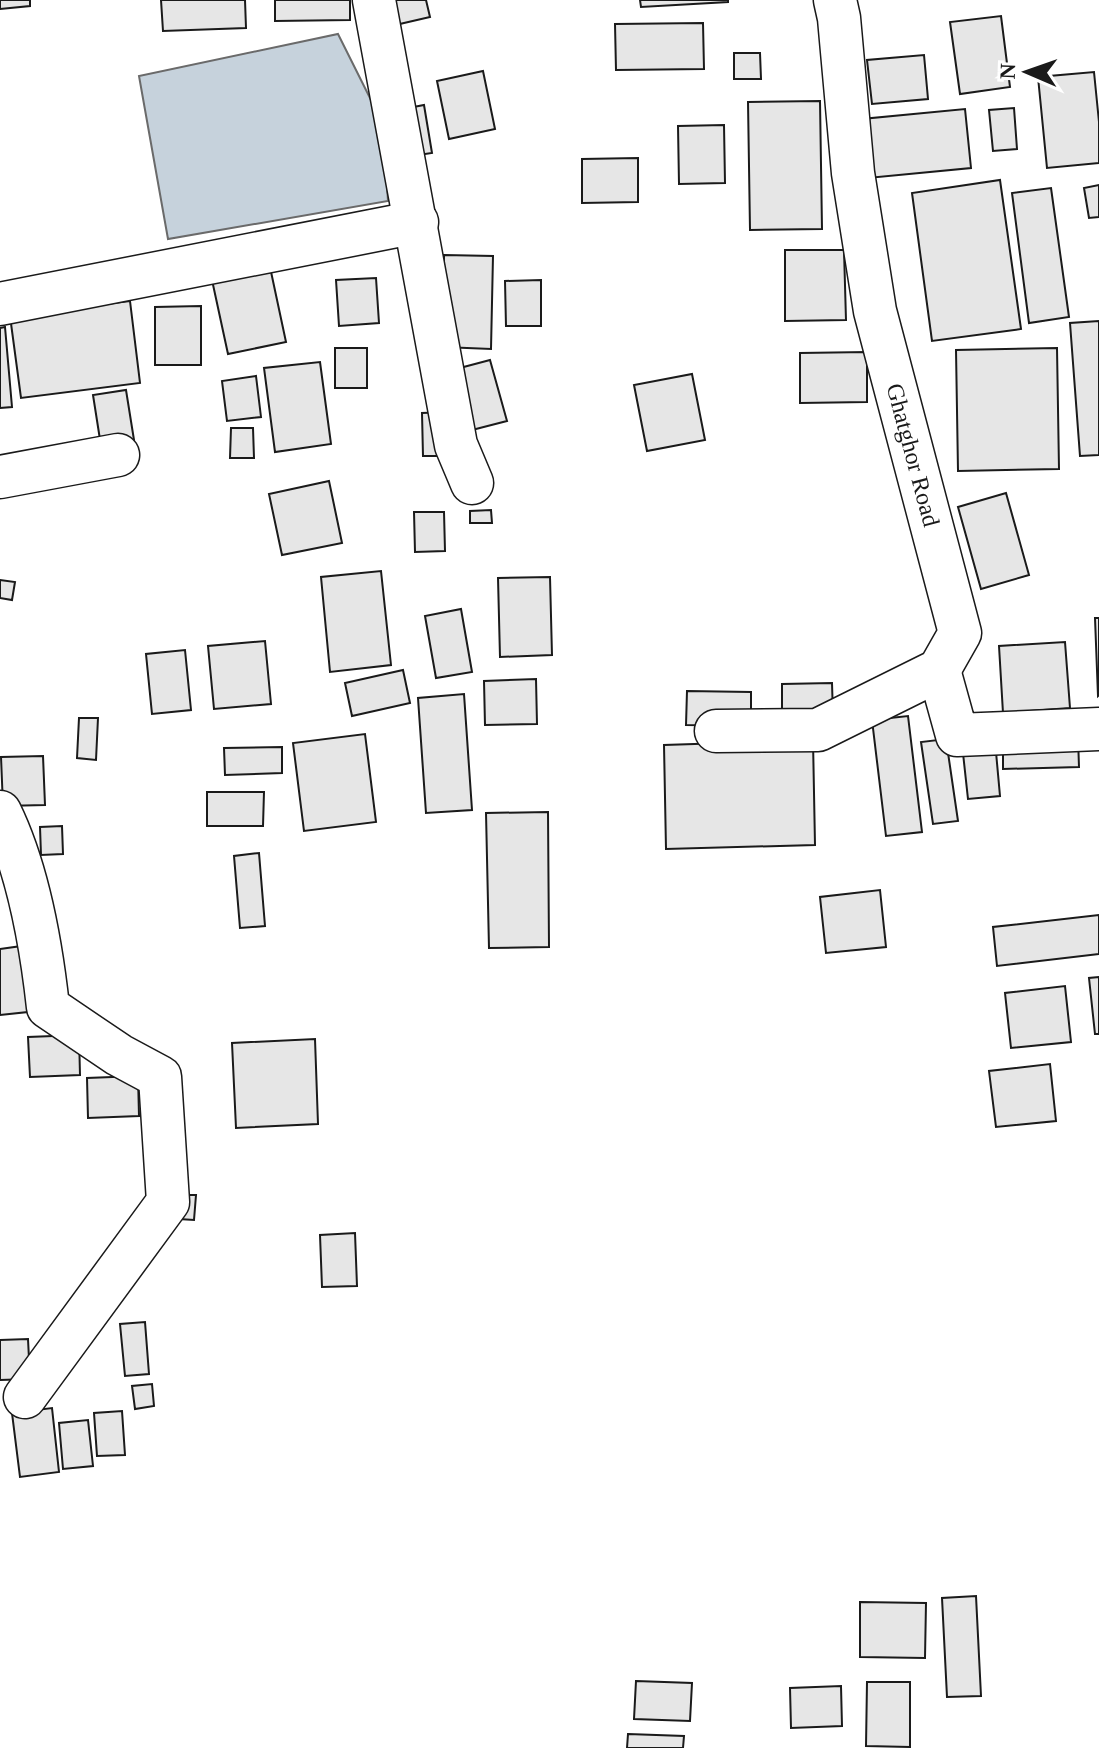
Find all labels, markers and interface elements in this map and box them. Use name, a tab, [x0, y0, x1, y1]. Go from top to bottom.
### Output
north arrow	[987, 32, 1067, 112]
text: N	[995, 63, 1020, 80]
street label: Ghatghor Road	[881, 380, 945, 530]

